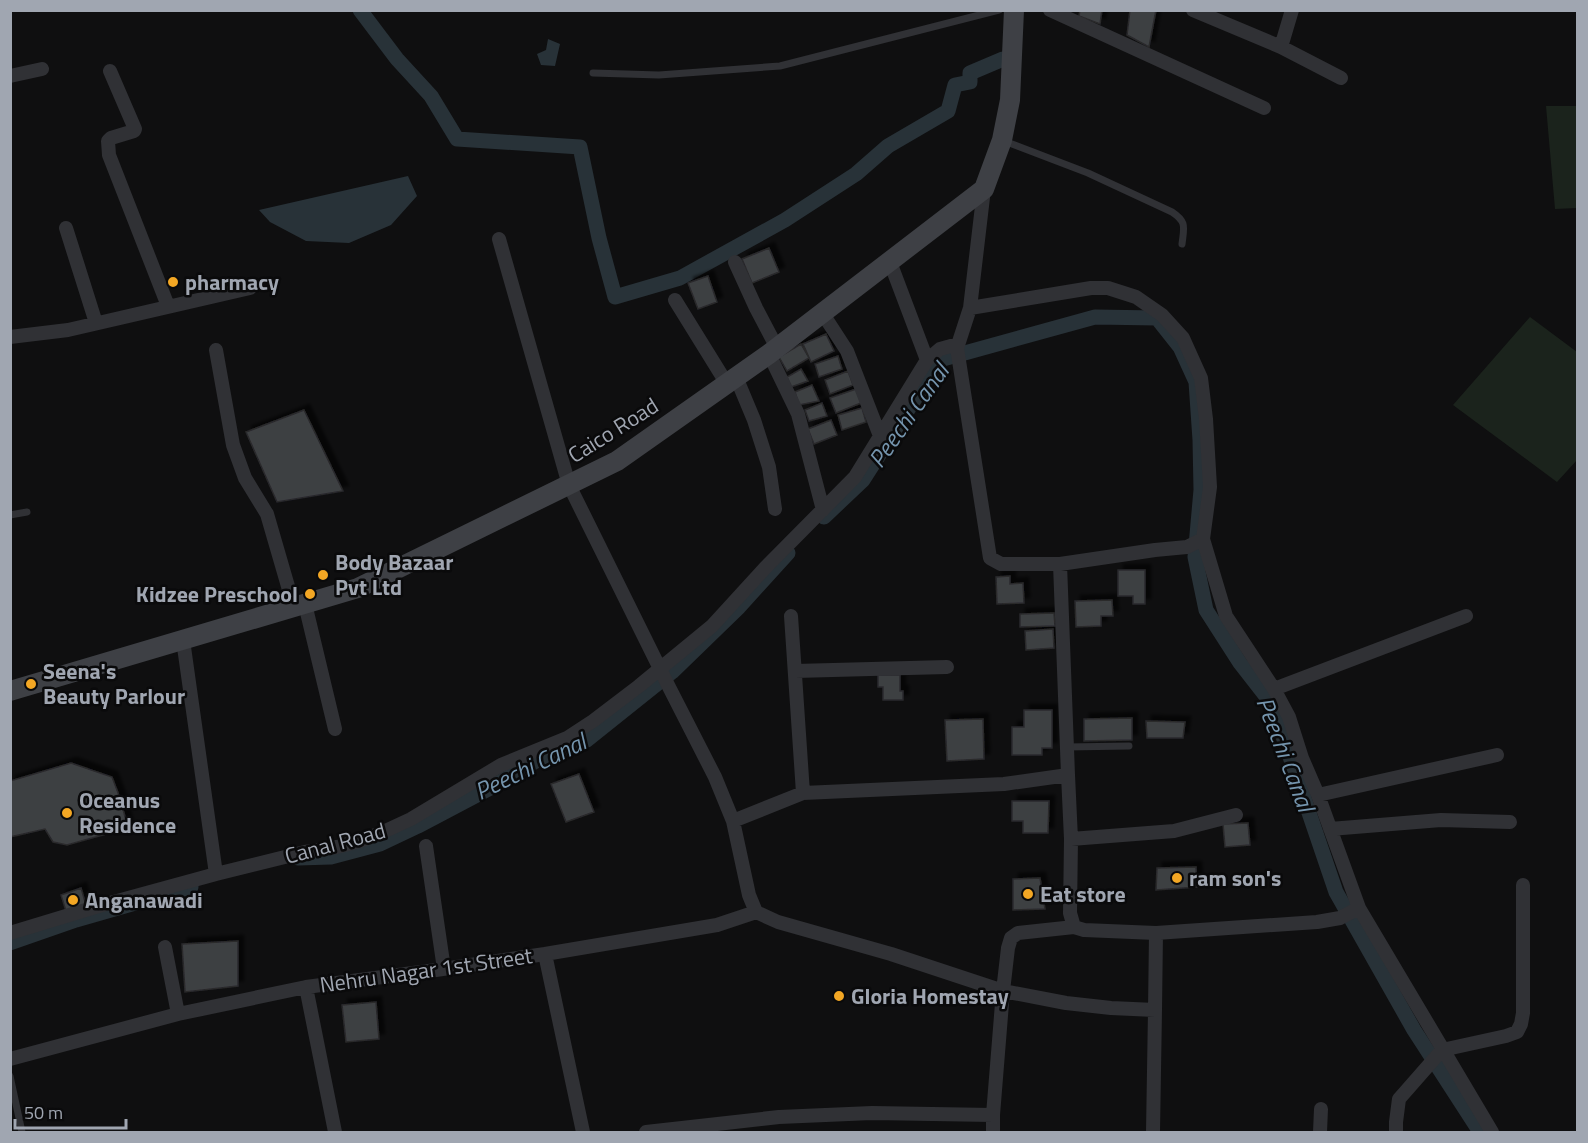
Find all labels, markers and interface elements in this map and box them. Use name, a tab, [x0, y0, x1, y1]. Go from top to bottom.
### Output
place label: pharmacy	[185, 265, 279, 299]
marker: pharmacy	[166, 275, 180, 289]
water label: Peechi Canal	[859, 353, 959, 475]
street label: Caico Road	[561, 389, 665, 471]
place label: Body Bazaar Pvt Ltd	[335, 545, 453, 604]
marker: Body Bazaar Pvt Ltd	[316, 568, 330, 582]
place label: Kidzee Preschool	[136, 577, 298, 611]
marker: Kidzee Preschool	[303, 587, 317, 601]
place label: Seena's Beauty Parlour	[43, 654, 185, 713]
marker: Seena's Beauty Parlour	[24, 677, 38, 691]
water label: Peechi Canal	[1248, 691, 1325, 819]
water label: Peechi Canal	[468, 722, 594, 809]
place label: Oceanus Residence	[79, 783, 176, 842]
marker: Oceanus Residence	[60, 806, 74, 820]
street label: Canal Road	[281, 813, 389, 873]
place label: ram son's	[1189, 861, 1281, 895]
marker: ram son's	[1170, 871, 1184, 885]
place label: Eat store	[1040, 877, 1126, 911]
place label: Anganawadi	[85, 883, 203, 917]
marker: Eat store	[1021, 887, 1035, 901]
marker: Anganawadi	[66, 893, 80, 907]
street label: Nehru Nagar 1st Street	[318, 938, 535, 1002]
place label: Gloria Homestay	[851, 979, 1009, 1013]
marker: Gloria Homestay	[832, 989, 846, 1003]
scale bar	[15, 1092, 126, 1130]
text: 50 m	[24, 1099, 63, 1126]

